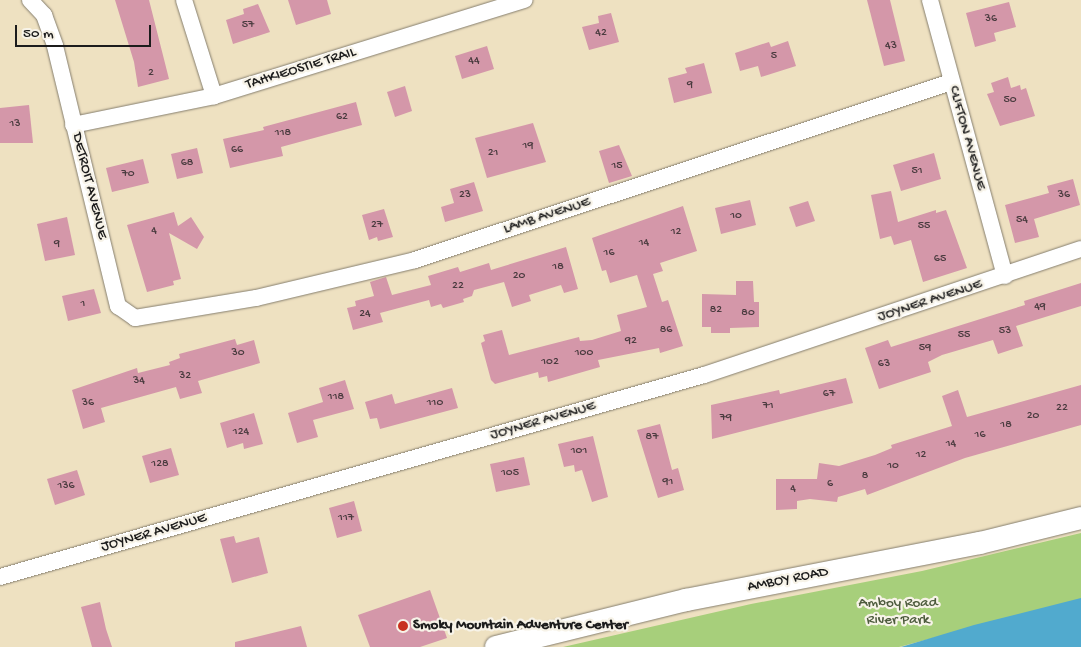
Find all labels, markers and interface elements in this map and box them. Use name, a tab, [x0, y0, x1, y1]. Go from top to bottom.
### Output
house number: 36	[985, 13, 997, 27]
scale bar	[18, 15, 154, 47]
house number: 57	[242, 19, 254, 33]
text: 50 m	[23, 25, 54, 43]
house number: 42	[595, 27, 607, 41]
house number: 43	[885, 40, 897, 54]
street label: TAHKIEOSTIE TRAIL	[244, 44, 358, 94]
house number: 5	[771, 50, 777, 64]
house number: 44	[468, 55, 480, 69]
house number: 2	[148, 67, 154, 81]
house number: 9	[687, 79, 693, 93]
street label: CLIFTON AVENUE	[944, 84, 990, 192]
house number: 50	[1003, 94, 1017, 108]
house number: 62	[336, 111, 348, 125]
house number: 13	[9, 118, 21, 132]
house number: 118	[275, 127, 291, 141]
street label: DETROIT AVENUE	[67, 131, 111, 241]
house number: 19	[523, 140, 533, 154]
house number: 66	[231, 144, 243, 158]
house number: 21	[488, 147, 498, 161]
house number: 68	[181, 157, 193, 171]
house number: 15	[611, 160, 623, 174]
house number: 51	[911, 165, 923, 179]
house number: 70	[121, 168, 135, 182]
house number: 23	[459, 189, 471, 203]
house number: 36	[1058, 189, 1070, 203]
street label: LAMB AVENUE	[501, 193, 593, 239]
house number: 10	[730, 210, 742, 224]
house number: 54	[1016, 214, 1028, 228]
house number: 27	[371, 219, 383, 233]
house number: 55	[918, 220, 930, 234]
house number: 4	[151, 225, 157, 239]
house number: 12	[671, 226, 681, 240]
house number: 14	[639, 237, 649, 251]
house number: 9	[54, 238, 60, 252]
house number: 16	[604, 247, 614, 261]
house number: 65	[934, 253, 946, 267]
house number: 18	[552, 261, 564, 275]
house number: 20	[513, 270, 525, 284]
street label: JOYNER AVENUE	[875, 276, 985, 326]
house number: 22	[452, 280, 464, 294]
house number: 1	[81, 298, 85, 312]
house number: 49	[1034, 301, 1046, 315]
house number: 82	[710, 304, 722, 318]
house number: 80	[741, 307, 755, 321]
house number: 24	[359, 308, 371, 322]
house number: 86	[660, 324, 672, 338]
house number: 53	[999, 325, 1011, 339]
house number: 55	[958, 329, 970, 343]
house number: 92	[625, 335, 637, 349]
house number: 59	[919, 342, 931, 356]
house number: 30	[231, 347, 245, 361]
house number: 100	[575, 347, 593, 361]
house number: 102	[541, 356, 559, 370]
house number: 63	[878, 358, 890, 372]
house number: 32	[179, 370, 191, 384]
house number: 34	[133, 375, 145, 389]
house number: 67	[823, 388, 835, 402]
house number: 118	[328, 391, 344, 405]
house number: 36	[82, 397, 94, 411]
house number: 110	[427, 397, 443, 411]
street label: JOYNER AVENUE	[488, 397, 598, 445]
house number: 71	[762, 400, 774, 414]
house number: 22	[1056, 402, 1068, 416]
house number: 20	[1027, 410, 1039, 424]
house number: 79	[720, 412, 732, 426]
house number: 18	[1000, 419, 1012, 433]
house number: 124	[233, 426, 249, 440]
house number: 16	[975, 429, 985, 443]
house number: 87	[646, 431, 658, 445]
house number: 14	[946, 438, 956, 452]
house number: 101	[571, 445, 587, 459]
house number: 12	[916, 449, 926, 463]
house number: 128	[151, 458, 169, 472]
house number: 10	[887, 460, 899, 474]
house number: 105	[501, 467, 519, 481]
house number: 8	[862, 470, 868, 484]
house number: 91	[663, 476, 673, 490]
house number: 6	[827, 478, 833, 492]
house number: 136	[57, 480, 75, 494]
house number: 4	[790, 483, 796, 497]
street label: JOYNER AVENUE	[99, 509, 209, 557]
house number: 117	[338, 512, 354, 526]
street label: AMBOY ROAD	[746, 563, 830, 597]
park label: Amboy Road River Park	[859, 594, 937, 629]
place label: Smoky Mountain Adventure Center	[413, 617, 628, 635]
marker: Smoky Mountain Adventure Center	[397, 620, 409, 632]

